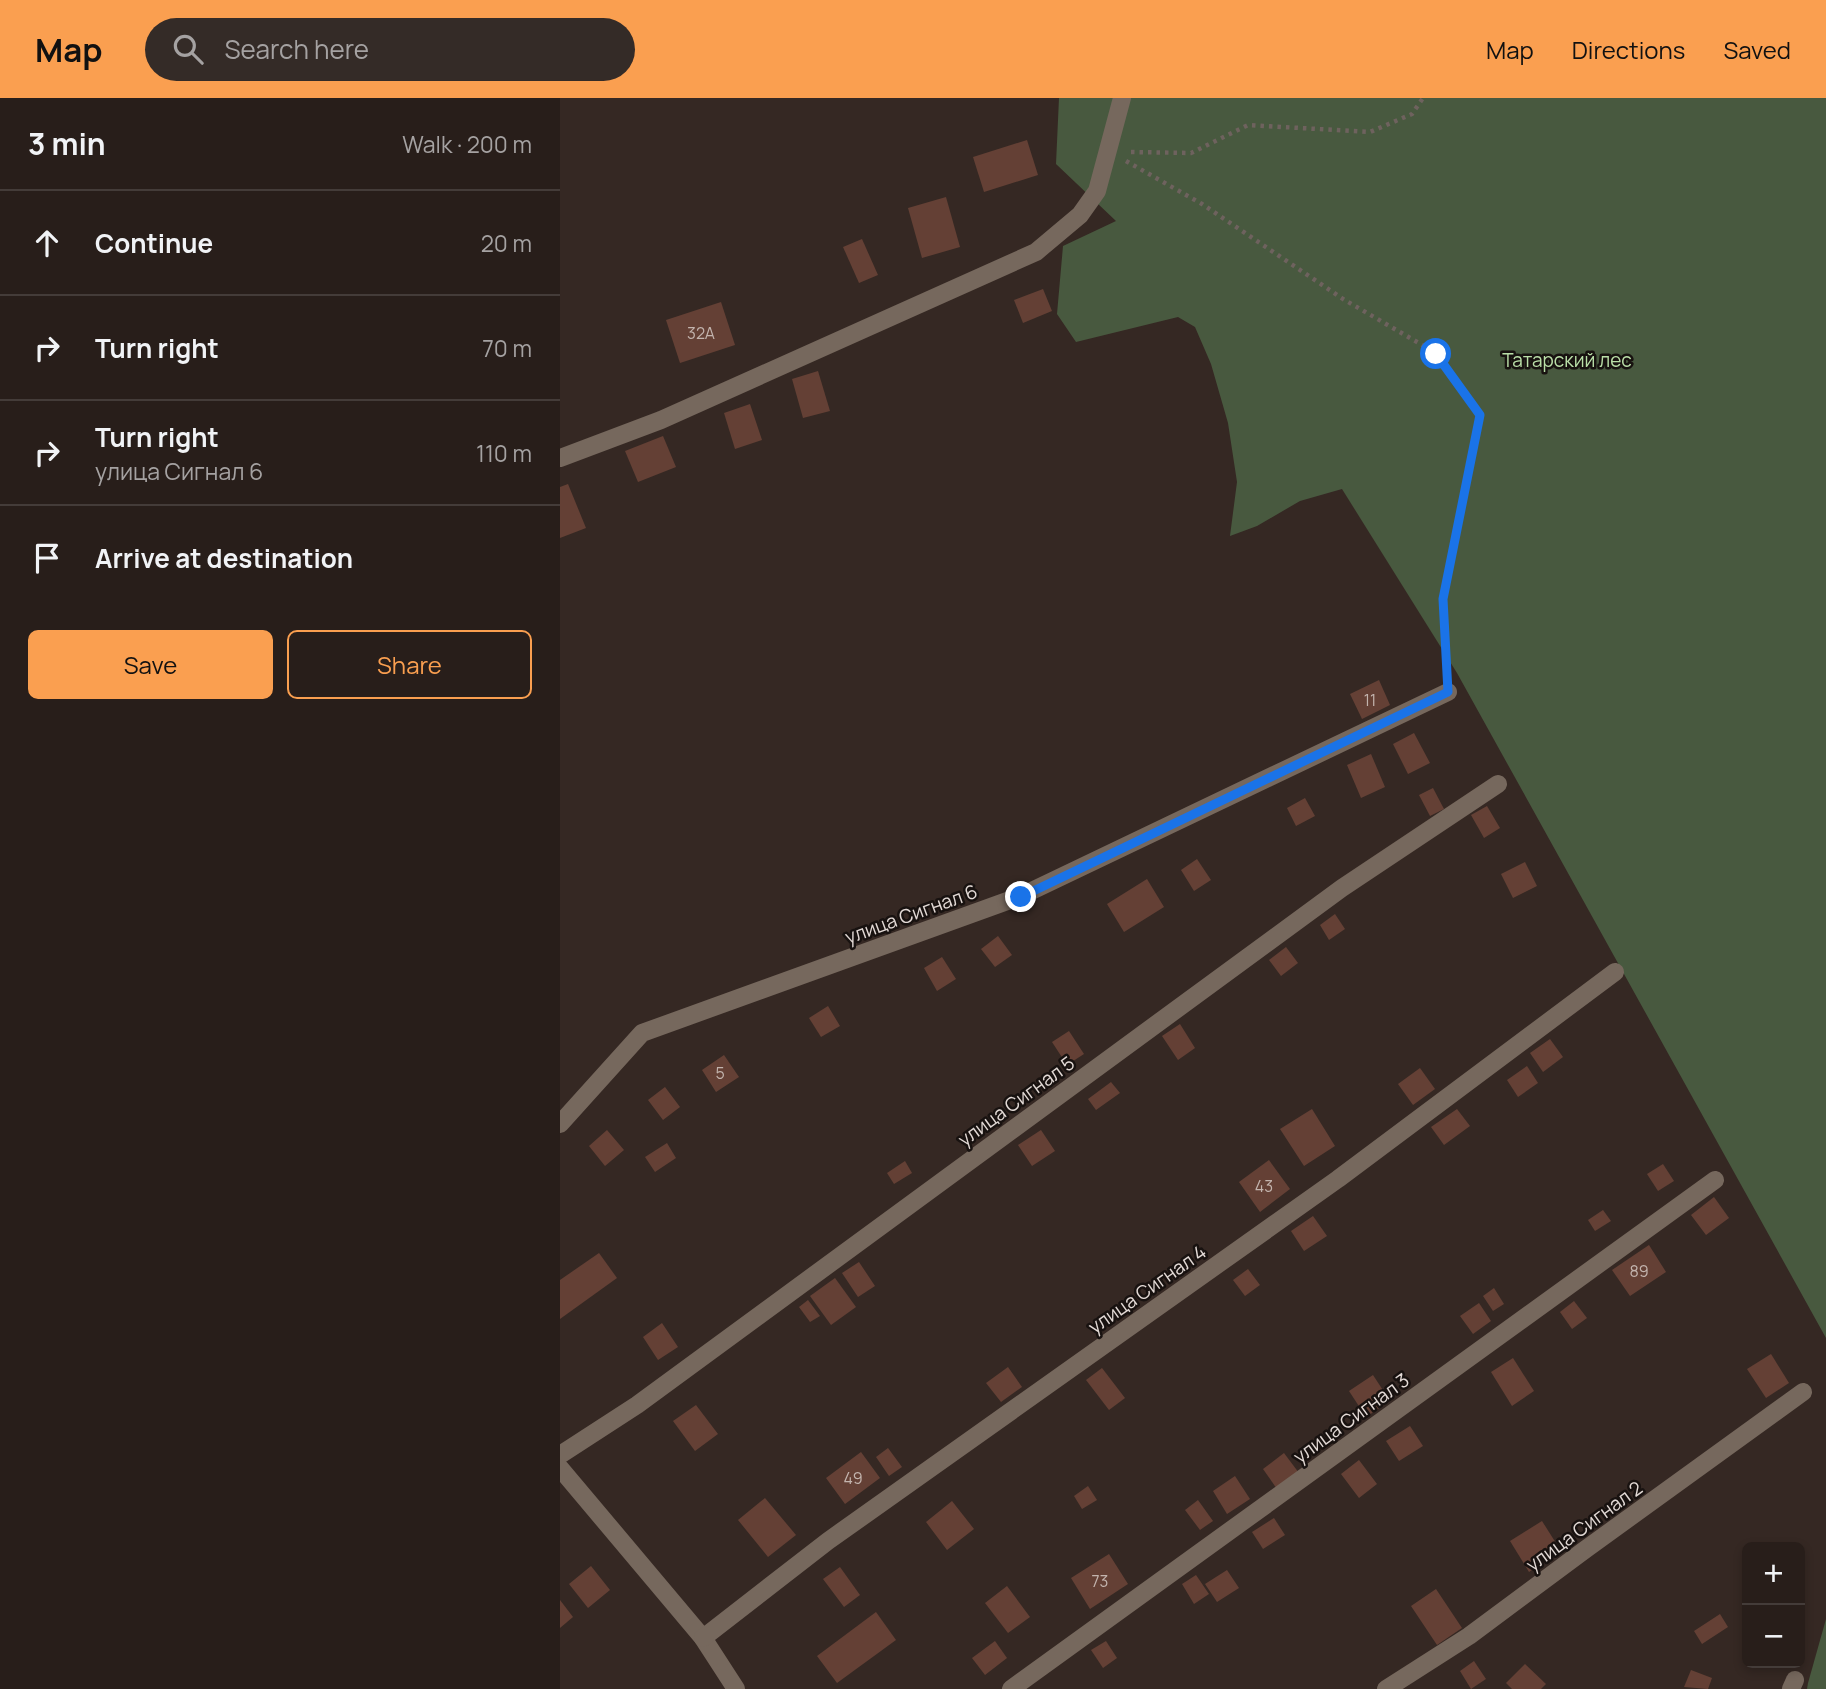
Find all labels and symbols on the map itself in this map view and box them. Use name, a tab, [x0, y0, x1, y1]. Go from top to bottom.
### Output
house number: 32А	[687, 322, 715, 344]
route start	[1420, 338, 1451, 369]
park label: Татарский лес	[1502, 347, 1632, 373]
house number: 11	[1364, 689, 1376, 711]
street label: улица Сигнал 6	[841, 878, 981, 950]
route end	[1005, 881, 1036, 912]
street label: улица Сигнал 5	[952, 1050, 1080, 1152]
house number: 5	[715, 1062, 725, 1084]
house number: 43	[1255, 1175, 1273, 1197]
street label: улица Сигнал 4	[1083, 1239, 1211, 1339]
house number: 89	[1629, 1260, 1649, 1282]
street label: улица Сигнал 3	[1288, 1367, 1414, 1469]
house number: 49	[843, 1467, 863, 1489]
street label: улица Сигнал 2	[1521, 1475, 1647, 1577]
house number: 73	[1092, 1570, 1108, 1592]

